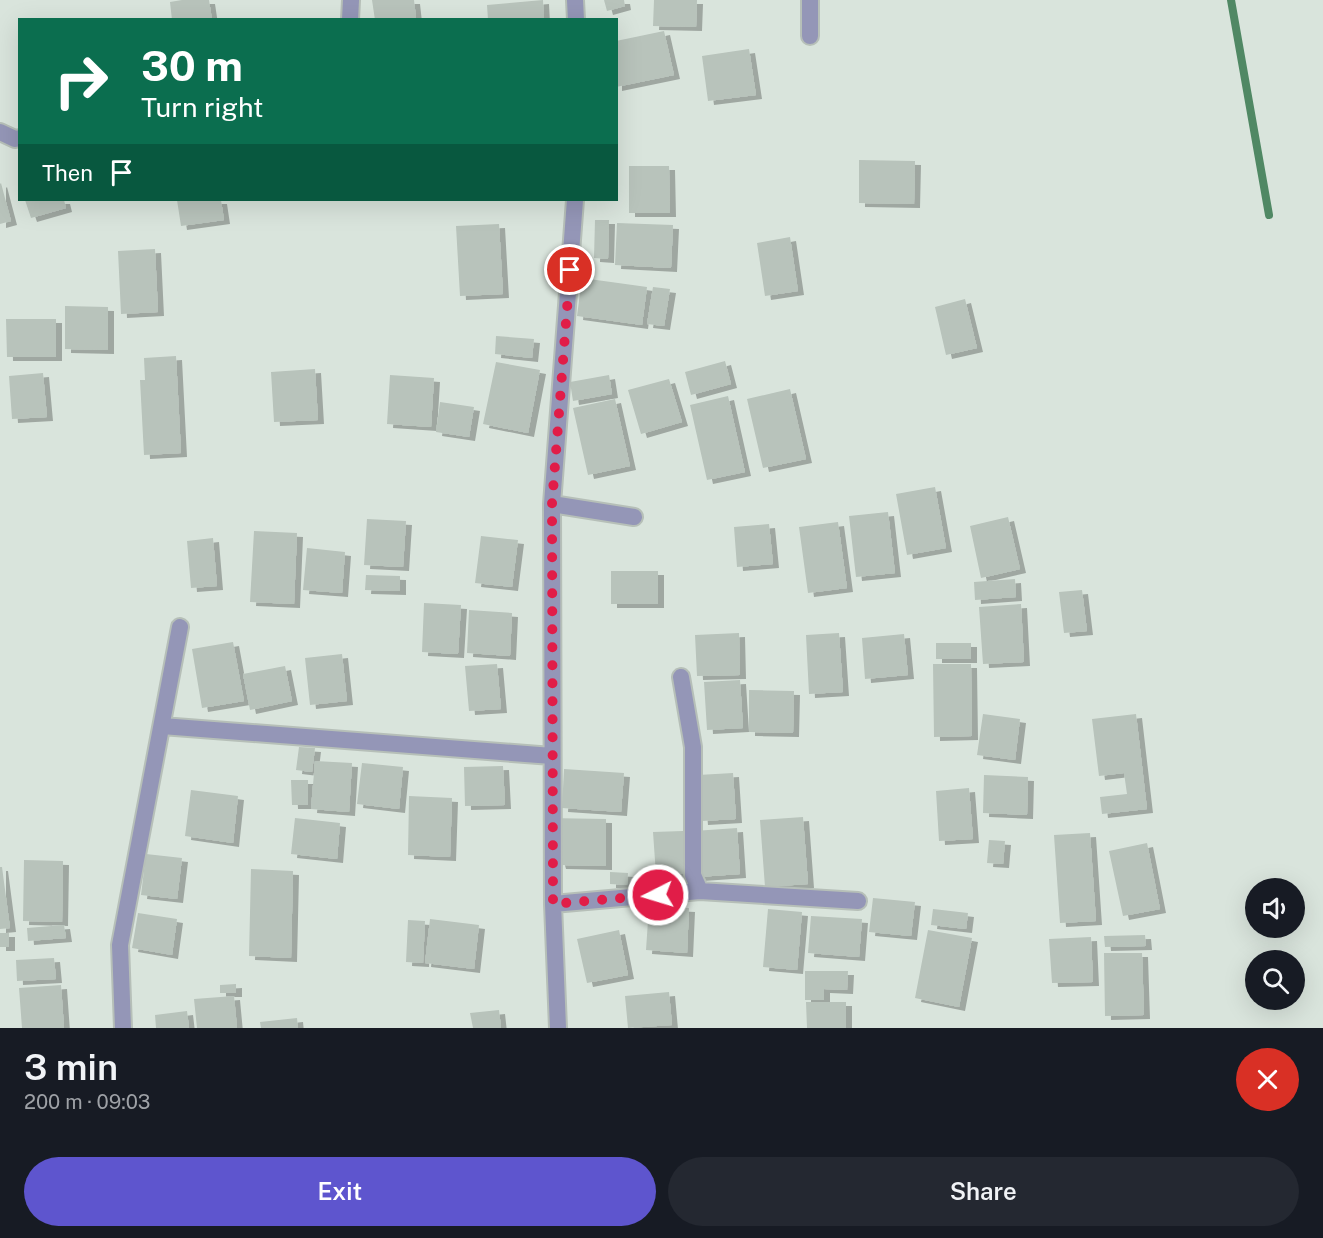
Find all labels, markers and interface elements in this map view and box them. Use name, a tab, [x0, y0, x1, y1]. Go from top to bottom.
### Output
text: 30 m	[141, 41, 243, 90]
icon: right	[42, 42, 120, 120]
text: Turn right	[141, 91, 264, 123]
icon: arrive	[105, 156, 138, 189]
text: Then	[42, 160, 93, 186]
pin	[544, 244, 595, 295]
icon: arrive	[553, 253, 586, 286]
position arrow	[626, 863, 690, 927]
map controls	[1245, 878, 1305, 1010]
button: sound	[1245, 878, 1305, 938]
button: search	[1245, 950, 1305, 1010]
text: 3 min	[24, 1046, 118, 1088]
button: close	[1236, 1048, 1299, 1111]
text: 200 m · 09:03	[24, 1090, 150, 1114]
button: Exit	[24, 1157, 656, 1226]
button: Share	[668, 1157, 1299, 1226]

